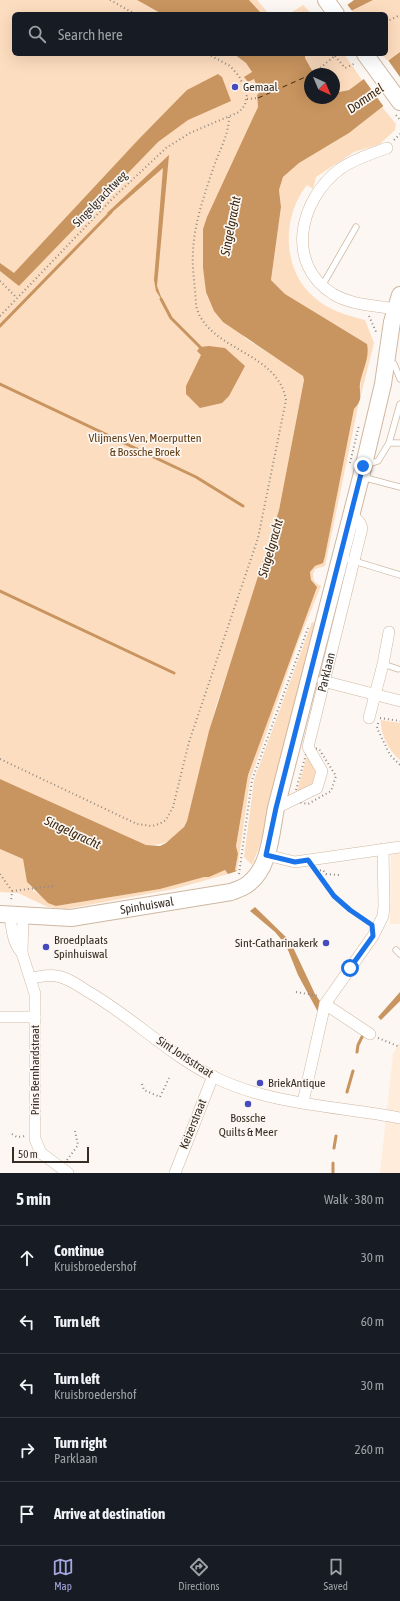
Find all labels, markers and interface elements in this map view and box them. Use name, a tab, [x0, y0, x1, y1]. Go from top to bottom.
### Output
search box	[12, 12, 388, 56]
icon: search	[26, 23, 48, 45]
text: Search here	[58, 26, 123, 43]
north arrow	[304, 68, 340, 104]
place label: Gemaal	[243, 80, 279, 94]
water label: Dommel	[344, 80, 387, 116]
marker: Gemaal	[230, 82, 240, 92]
street label: Singelgrachtweg	[70, 167, 131, 230]
water label: Singelgracht	[217, 195, 244, 258]
park label: Vlijmens Ven, Moerputten & Bossche Broek	[88, 431, 202, 459]
route end	[354, 457, 372, 475]
water label: Singelgracht	[255, 517, 286, 580]
street label: Parklaan	[315, 651, 338, 694]
water label: Singelgracht	[41, 813, 103, 852]
street label: Spinhuiswal	[119, 894, 175, 917]
place label: Broedplaats Spinhuiswal	[54, 933, 109, 961]
place label: Sint-Catharinakerk	[235, 936, 319, 950]
marker: Sint-Catharinakerk	[321, 938, 331, 948]
marker: Broedplaats Spinhuiswal	[41, 942, 51, 952]
route start	[341, 959, 359, 977]
street label: Prins Bernhardstraat	[28, 1024, 42, 1115]
street label: Sint Jorisstraat	[154, 1034, 216, 1081]
place label: BriekAntique	[268, 1076, 326, 1090]
marker: BriekAntique	[255, 1078, 265, 1088]
street label: Keizerstraat	[177, 1096, 210, 1151]
marker: Bossche Quilts & Meer	[243, 1099, 253, 1109]
place label: Bossche Quilts & Meer	[219, 1111, 278, 1139]
scale bar	[12, 1145, 89, 1164]
text: 50 m	[18, 1148, 38, 1160]
text: 5 min	[16, 1189, 51, 1209]
text: Walk · 380 m	[324, 1192, 384, 1207]
text: Continue	[54, 1242, 104, 1259]
icon: ahead	[16, 1247, 38, 1269]
text: 30 m	[361, 1250, 384, 1265]
text: Kruisbroedershof	[54, 1259, 137, 1274]
icon: left	[16, 1311, 38, 1333]
text: Turn left	[54, 1313, 100, 1330]
text: 60 m	[361, 1314, 384, 1329]
text: Turn left	[54, 1370, 100, 1387]
icon: left	[16, 1375, 38, 1397]
text: 30 m	[361, 1378, 384, 1393]
text: Kruisbroedershof	[54, 1387, 137, 1402]
text: Turn right	[54, 1434, 107, 1451]
icon: right	[16, 1439, 38, 1461]
text: 260 m	[355, 1442, 384, 1457]
text: Parklaan	[54, 1451, 98, 1466]
icon: arrive	[16, 1503, 38, 1525]
text: Arrive at destination	[54, 1505, 165, 1522]
tab: Map	[52, 1556, 74, 1592]
tab: Directions	[178, 1556, 219, 1592]
tab: Saved	[324, 1556, 348, 1592]

